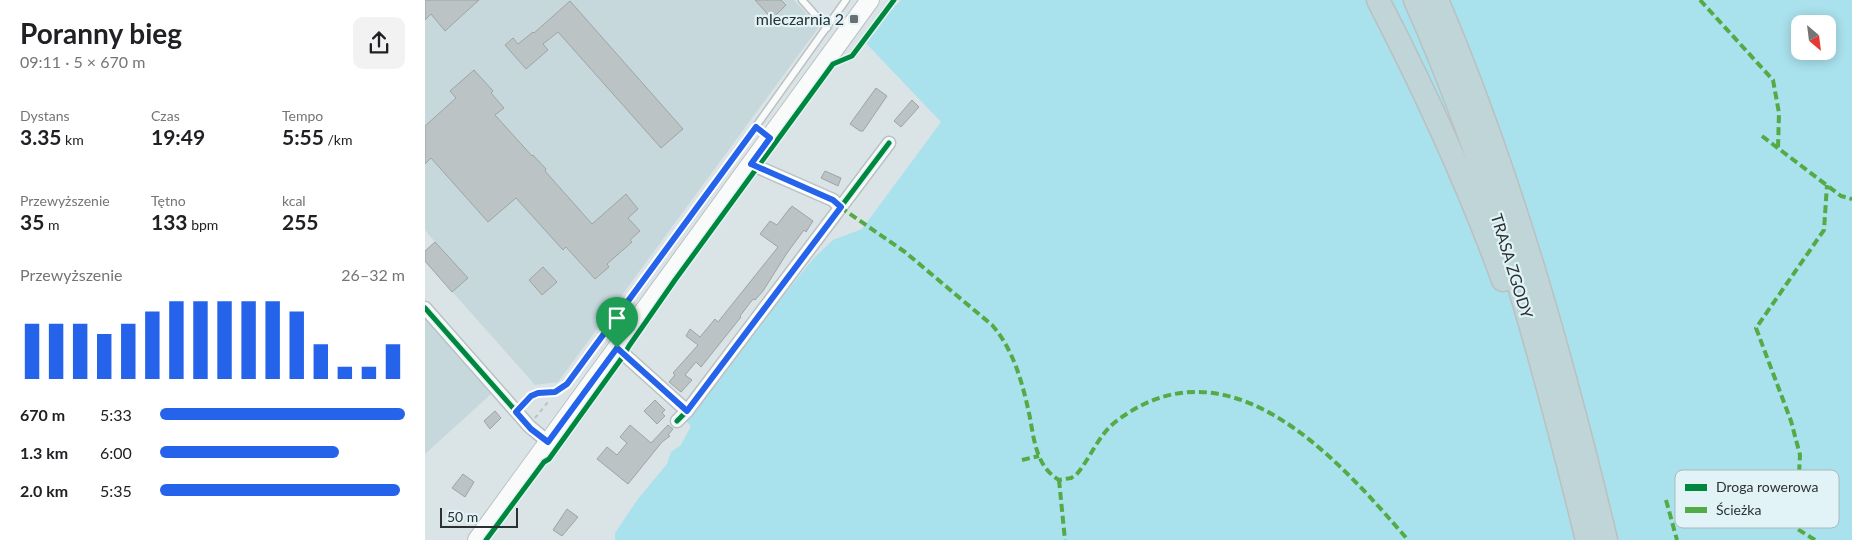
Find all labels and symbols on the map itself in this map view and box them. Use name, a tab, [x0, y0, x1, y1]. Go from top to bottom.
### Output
place label: mleczarnia 2	[756, 9, 844, 28]
marker: mleczarnia 2	[848, 13, 860, 25]
north arrow	[1791, 15, 1836, 60]
street label: TRASA ZGODY	[1488, 211, 1537, 321]
pin	[596, 297, 638, 348]
legend	[1675, 470, 1839, 528]
text: Droga rowerowa	[1716, 478, 1819, 495]
text: Ścieżka	[1716, 501, 1761, 518]
scale bar	[440, 505, 517, 528]

